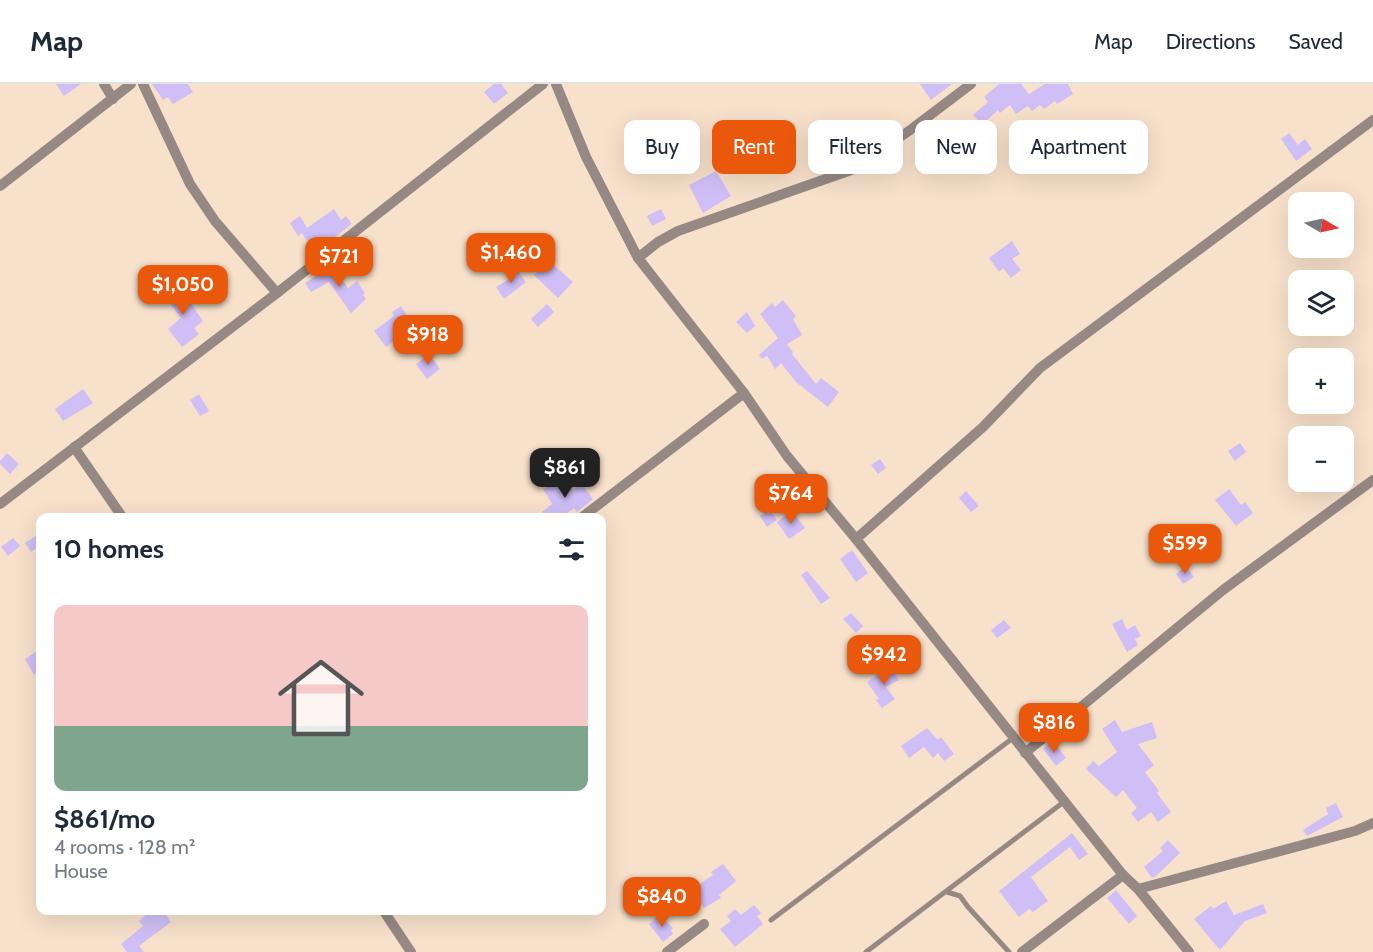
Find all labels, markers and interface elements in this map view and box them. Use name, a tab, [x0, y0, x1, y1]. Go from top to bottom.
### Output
text: Map	[30, 24, 83, 58]
text: Map	[1094, 29, 1133, 54]
text: Directions	[1166, 29, 1255, 54]
text: Saved	[1288, 29, 1343, 54]
chip: Buy	[624, 120, 700, 174]
chip: Rent	[712, 120, 796, 174]
chip: Filters	[808, 120, 903, 174]
chip: New	[915, 120, 997, 174]
chip: Apartment	[1009, 120, 1148, 174]
north arrow	[1288, 192, 1354, 258]
map controls	[1288, 192, 1354, 492]
pin: $1,460	[462, 233, 560, 284]
pin: $721	[303, 237, 375, 288]
text: $1,460	[480, 240, 542, 264]
text: $721	[319, 244, 359, 268]
pin: $1,050	[134, 265, 232, 316]
button: layers	[1288, 270, 1354, 336]
text: $1,050	[152, 272, 214, 296]
pin: $918	[392, 315, 464, 366]
text: $918	[407, 322, 449, 346]
button: +	[1288, 348, 1354, 414]
button: −	[1288, 426, 1354, 492]
pin: $861	[529, 448, 601, 499]
text: $861	[544, 455, 586, 479]
pin: $764	[755, 474, 827, 525]
text: $764	[768, 481, 814, 505]
pin: $599	[1149, 524, 1221, 575]
text: $599	[1163, 531, 1207, 555]
text: 10 homes	[54, 533, 164, 565]
icon: filters	[555, 533, 588, 566]
pin: $942	[848, 635, 920, 686]
text: $942	[861, 642, 907, 666]
icon: home	[267, 644, 375, 752]
pin: $816	[1018, 703, 1090, 754]
text: $816	[1033, 710, 1075, 734]
text: $861/mo	[54, 803, 155, 835]
text: 4 rooms · 128 m²	[54, 835, 196, 859]
text: House	[54, 859, 108, 883]
pin: $840	[626, 877, 698, 928]
text: $840	[637, 884, 687, 908]

